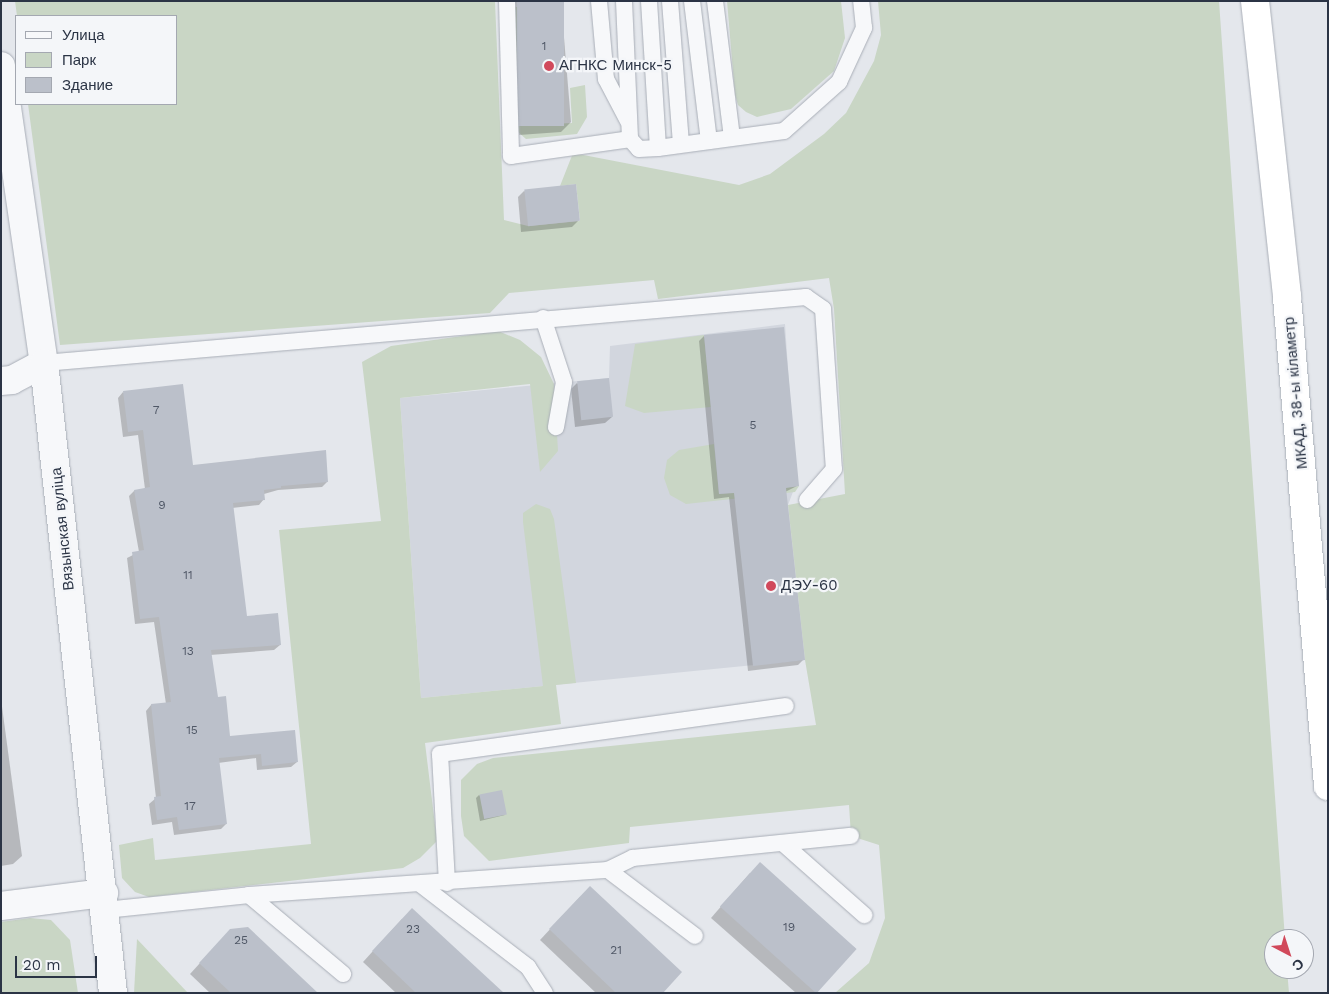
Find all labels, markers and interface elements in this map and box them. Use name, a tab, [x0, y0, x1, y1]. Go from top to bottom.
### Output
legend	[15, 15, 178, 105]
text: Улица	[62, 26, 105, 44]
house number: 1	[542, 40, 546, 54]
text: Парк	[62, 51, 96, 69]
place label: АГНКС Минск-5	[559, 57, 672, 75]
marker: АГНКС Минск-5	[543, 60, 555, 72]
text: Здание	[62, 76, 113, 94]
street label: МКАД, 38-ы кіламетр	[1280, 316, 1312, 470]
house number: 7	[153, 404, 159, 418]
house number: 5	[750, 419, 756, 433]
street label: Вязынская вуліца	[48, 467, 78, 591]
house number: 9	[158, 499, 166, 513]
house number: 11	[183, 569, 193, 583]
place label: ДЭУ-60	[781, 577, 838, 595]
marker: ДЭУ-60	[765, 580, 777, 592]
house number: 13	[182, 645, 194, 659]
house number: 15	[186, 724, 198, 738]
house number: 17	[184, 800, 196, 814]
house number: 19	[783, 921, 795, 935]
house number: 23	[406, 923, 420, 937]
north arrow	[1264, 929, 1314, 979]
house number: 25	[234, 934, 248, 948]
house number: 21	[610, 944, 622, 958]
scale bar	[18, 946, 100, 978]
text: С	[1289, 955, 1307, 974]
text: 20 m	[23, 956, 61, 974]

